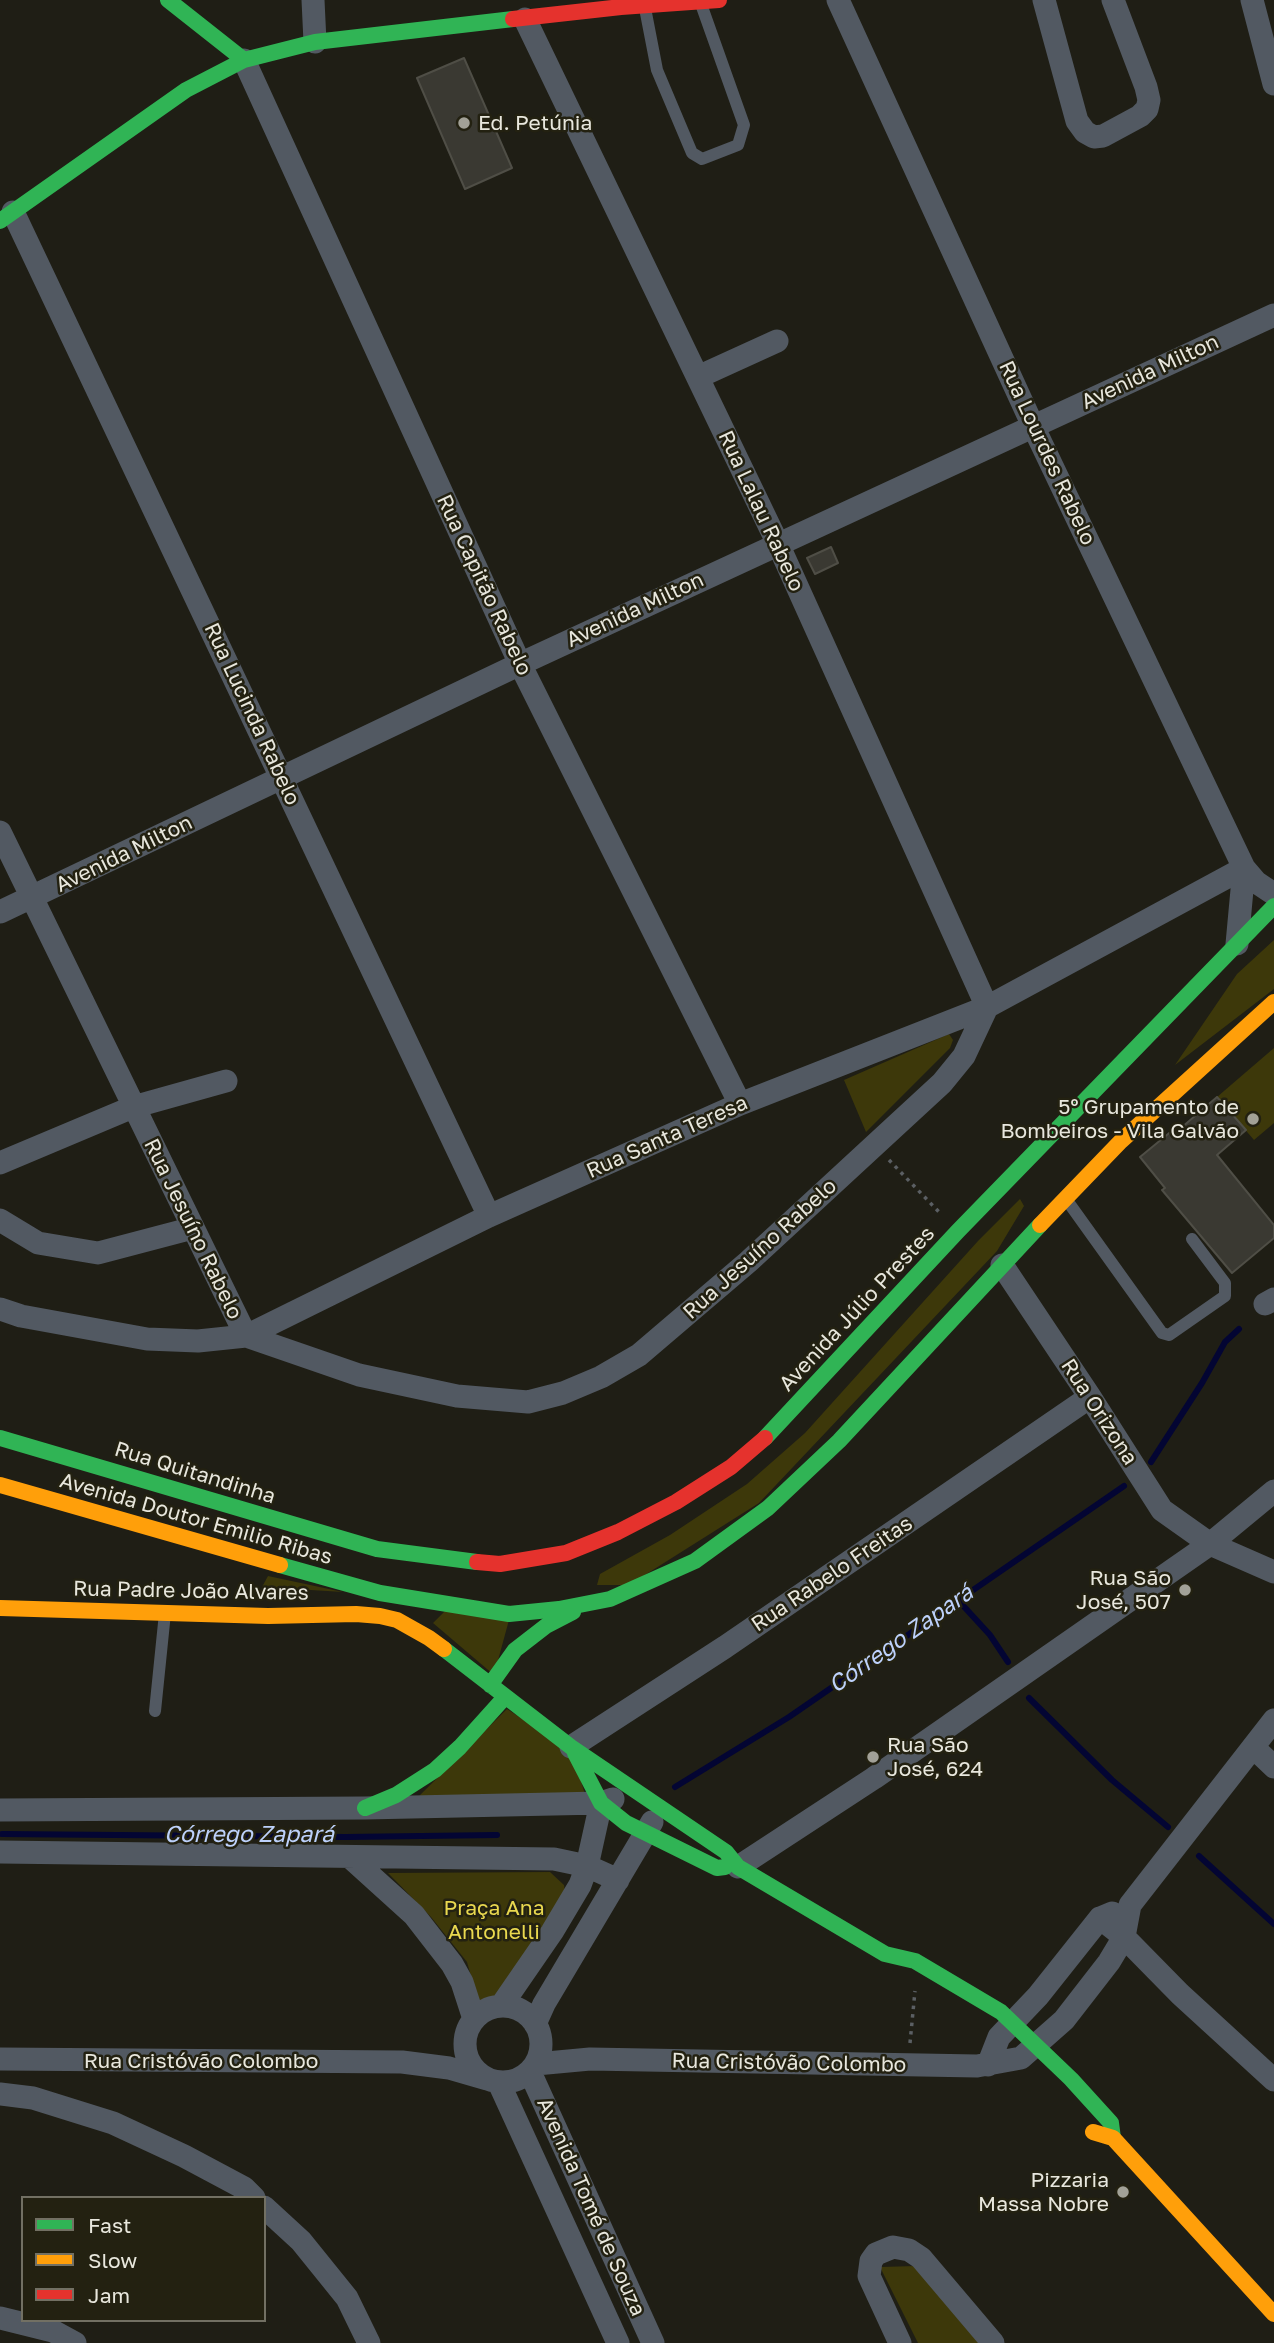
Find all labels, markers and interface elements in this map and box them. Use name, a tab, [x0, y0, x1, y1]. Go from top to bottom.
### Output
place label: Ed. Petúnia	[478, 110, 592, 136]
marker: Ed. Petúnia	[456, 115, 472, 131]
street label: Avenida Milton	[1077, 329, 1223, 415]
street label: Rua Lourdes Rabelo	[993, 357, 1101, 549]
street label: Rua Lalau Rabelo	[713, 427, 809, 595]
street label: Rua Capitão Rabelo	[431, 491, 537, 679]
street label: Avenida Milton	[562, 567, 708, 653]
street label: Rua Lucinda Rabelo	[199, 619, 305, 809]
street label: Avenida Milton	[52, 810, 196, 898]
street label: Rua Santa Teresa	[583, 1090, 751, 1184]
place label: 5º Grupamento de Bombeiros - Vila Galvão	[1001, 1094, 1239, 1144]
marker: 5º Grupamento de Bombeiros - Vila Galvão	[1245, 1111, 1261, 1127]
street label: Rua Jesuíno Rabelo	[138, 1135, 248, 1323]
street label: Rua Jesuíno Rabelo	[678, 1173, 842, 1325]
street label: Avenida Júlio Prestes	[774, 1221, 940, 1397]
street label: Rua Orizona	[1055, 1354, 1143, 1470]
street label: Rua Quitandinha	[111, 1437, 279, 1509]
street label: Avenida Doutor Emilio Ribas	[57, 1468, 335, 1570]
street label: Rua Rabelo Freitas	[747, 1511, 917, 1637]
place label: Rua São José, 507	[1076, 1565, 1171, 1615]
street label: Rua Padre João Alvares	[73, 1576, 309, 1606]
water label: Córrego Zapará	[824, 1579, 978, 1699]
marker: Rua São José, 507	[1177, 1582, 1193, 1598]
place label: Rua São José, 624	[887, 1732, 983, 1782]
marker: Rua São José, 624	[865, 1749, 881, 1765]
water label: Córrego Zapará	[164, 1821, 334, 1849]
park label: Praça Ana Antonelli	[443, 1895, 545, 1945]
street label: Rua Cristóvão Colombo	[84, 2048, 318, 2074]
street label: Rua Cristóvão Colombo	[671, 2048, 907, 2078]
street label: Avenida Tomé de Souza	[531, 2094, 651, 2320]
place label: Pizzaria Massa Nobre	[978, 2167, 1109, 2217]
marker: Pizzaria Massa Nobre	[1115, 2184, 1131, 2200]
legend	[21, 2196, 266, 2322]
text: Fast	[88, 2212, 131, 2238]
text: Slow	[88, 2247, 137, 2273]
text: Jam	[88, 2282, 130, 2308]

